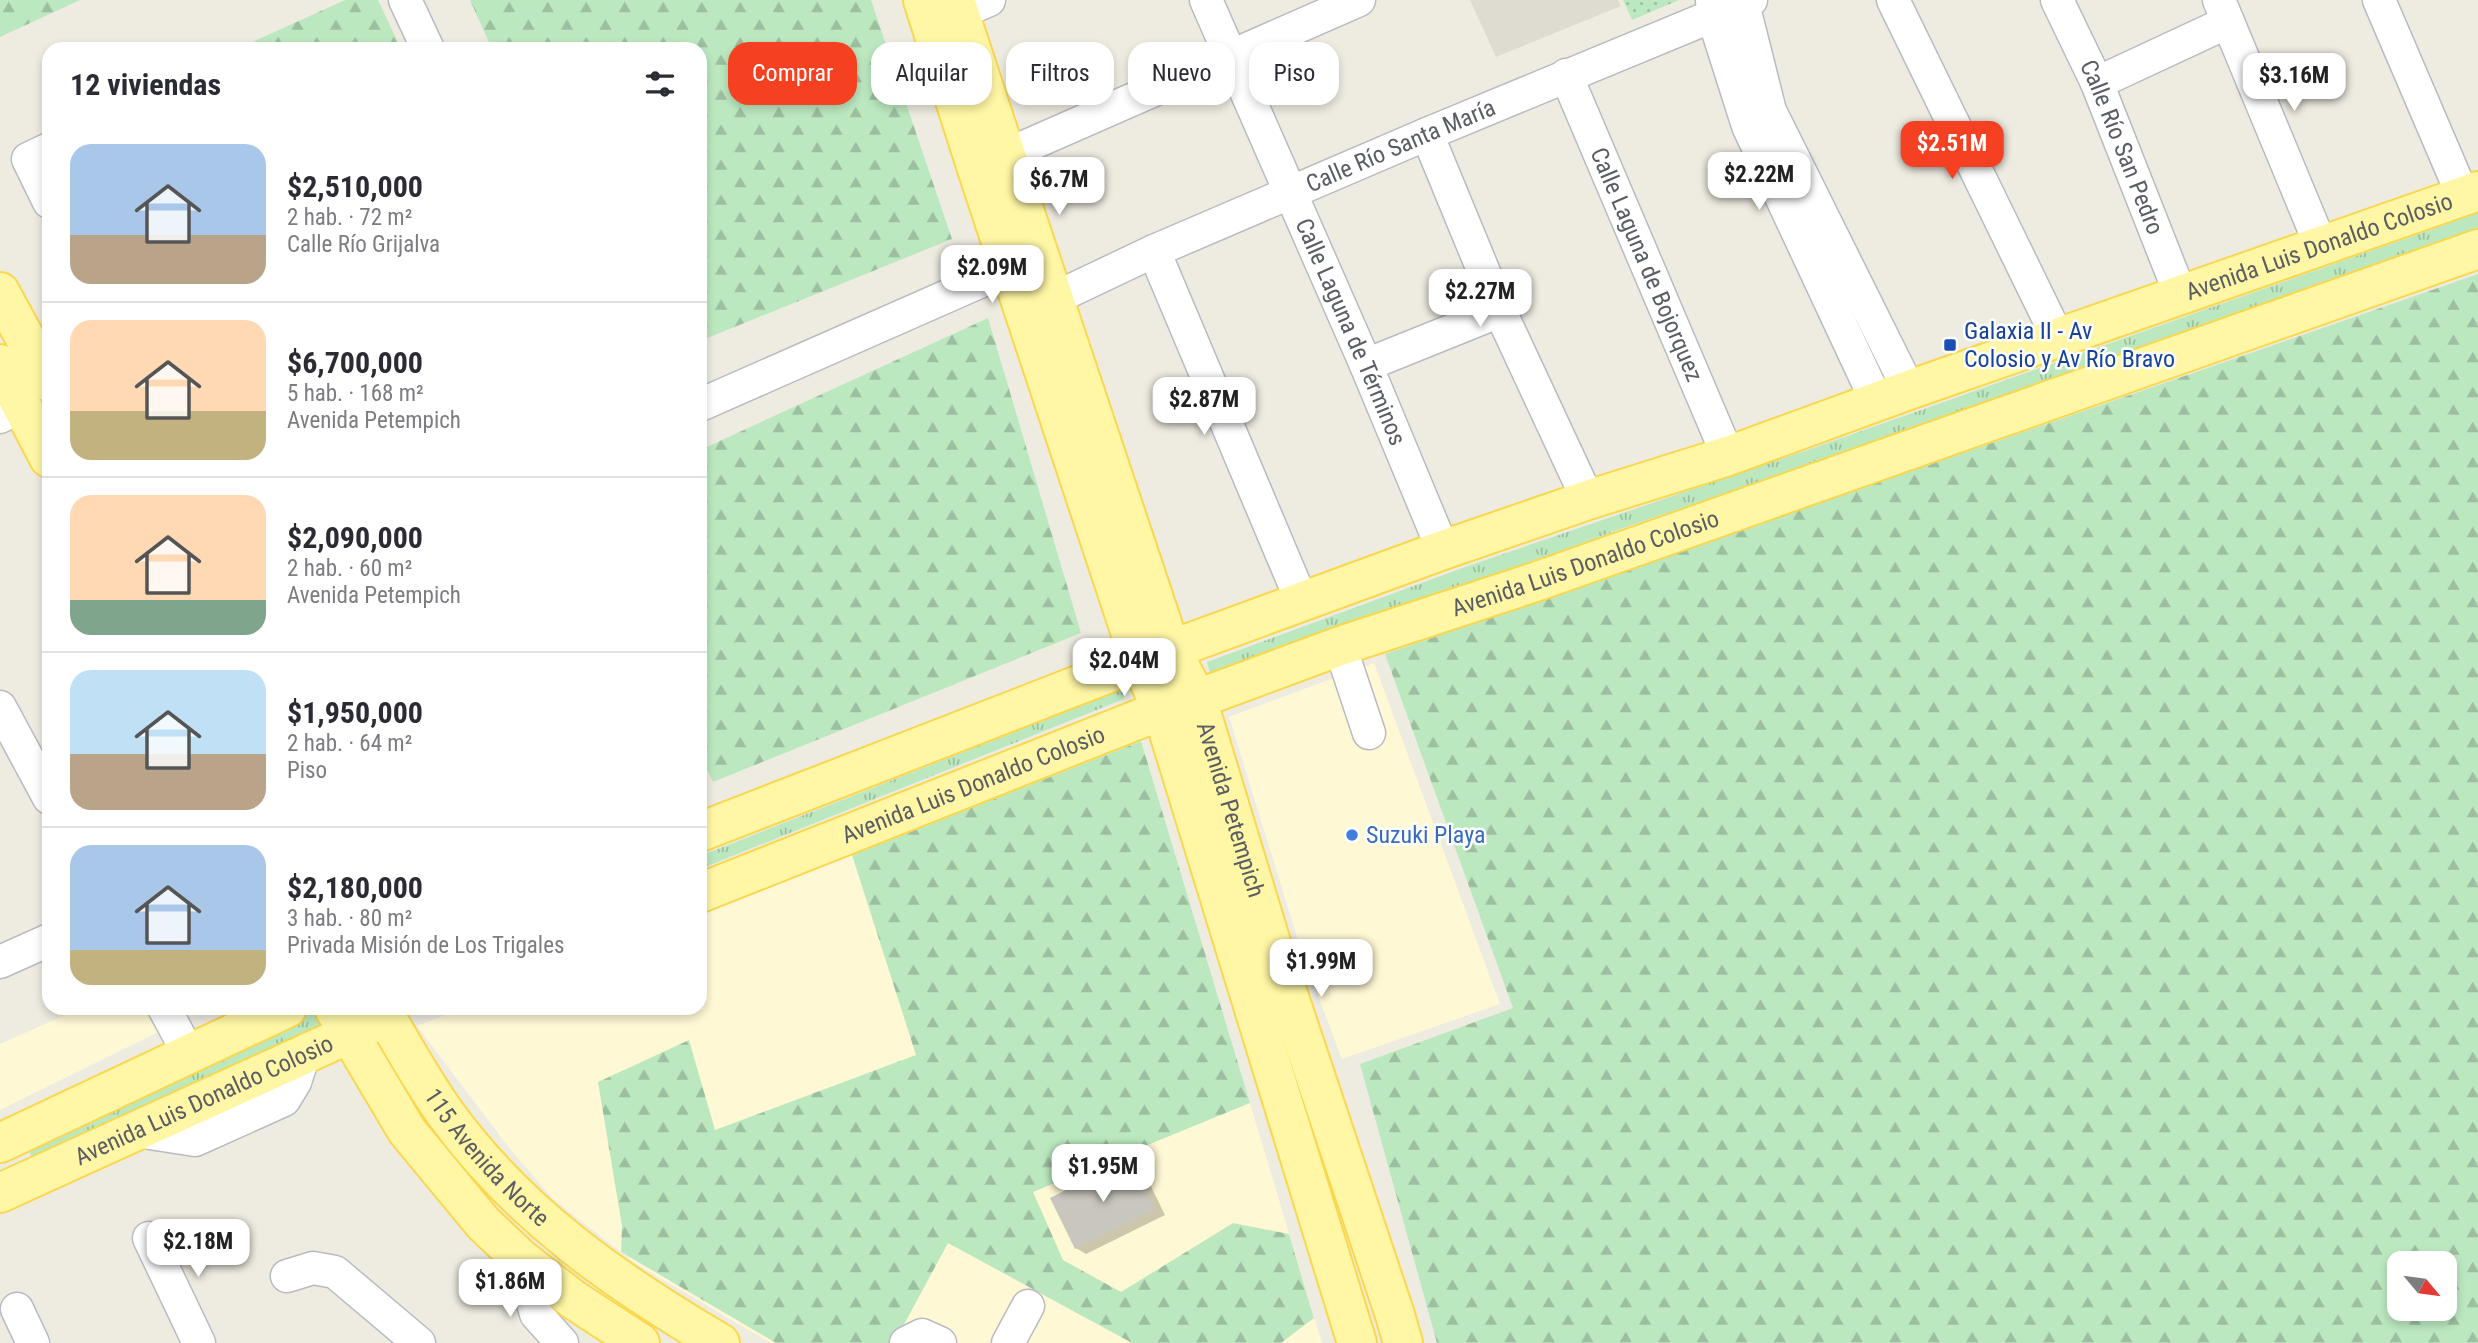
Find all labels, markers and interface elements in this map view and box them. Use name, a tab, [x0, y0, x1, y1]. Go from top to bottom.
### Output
chip: Comprar	[728, 42, 857, 105]
chip: Alquilar	[871, 42, 992, 105]
chip: Filtros	[1006, 42, 1114, 105]
chip: Nuevo	[1128, 42, 1235, 105]
chip: Piso	[1249, 42, 1339, 105]
pin: $3.16M	[2237, 54, 2351, 113]
street label: Calle Río San Pedro	[2074, 55, 2169, 238]
text: $3.16M	[2259, 62, 2329, 89]
icon: filters	[641, 65, 679, 103]
text: 12 viviendas	[70, 67, 221, 102]
street label: Calle Río Santa María	[1302, 93, 1499, 198]
pin: $2.51M	[1895, 122, 2009, 181]
text: $2.51M	[1917, 130, 1987, 157]
street label: Calle Laguna de Bojorquez	[1584, 143, 1709, 386]
pin: $2.22M	[1702, 152, 1816, 212]
pin: $6.7M	[1010, 158, 1108, 217]
text: $2.22M	[1724, 161, 1794, 188]
text: $6.7M	[1030, 166, 1089, 193]
text: $2,510,000	[287, 169, 423, 204]
icon: home	[126, 172, 210, 256]
street label: Avenida Luis Donaldo Colosio	[2182, 187, 2456, 306]
text: 2 hab. · 72 m²	[287, 204, 412, 231]
street label: Calle Laguna de Términos	[1289, 214, 1412, 449]
text: Calle Río Grijalva	[287, 231, 440, 258]
pin: $2.09M	[935, 246, 1049, 305]
text: $2.09M	[957, 254, 1027, 281]
pin: $2.27M	[1423, 270, 1537, 329]
text: $2.27M	[1445, 278, 1515, 305]
place label: Galaxia II - Av Colosio y Av Río Bravo	[1964, 317, 2175, 373]
marker: Galaxia II - Av Colosio y Av Río Bravo	[1942, 337, 1958, 353]
text: $6,700,000	[287, 345, 423, 380]
icon: home	[126, 348, 210, 432]
pin: $2.87M	[1147, 378, 1261, 437]
text: 5 hab. · 168 m²	[287, 380, 424, 407]
text: $2.87M	[1169, 386, 1239, 413]
text: Avenida Petempich	[287, 407, 461, 434]
street label: Avenida Luis Donaldo Colosio	[1448, 504, 1723, 622]
text: $2,090,000	[287, 520, 423, 555]
icon: home	[126, 523, 210, 607]
text: 2 hab. · 60 m²	[287, 555, 412, 582]
text: Avenida Petempich	[287, 582, 461, 609]
pin: $2.04M	[1067, 638, 1181, 698]
text: $2.04M	[1089, 647, 1159, 674]
text: $1,950,000	[287, 695, 423, 730]
icon: home	[126, 698, 210, 782]
street label: Avenida Petempich	[1191, 719, 1270, 901]
street label: Avenida Luis Donaldo Colosio	[838, 720, 1109, 849]
text: 2 hab. · 64 m²	[287, 730, 412, 757]
text: Piso	[287, 757, 327, 784]
place label: Suzuki Playa	[1366, 821, 1485, 849]
marker: Suzuki Playa	[1344, 827, 1360, 843]
text: $2,180,000	[287, 870, 423, 905]
icon: home	[126, 873, 210, 957]
text: 3 hab. · 80 m²	[287, 905, 412, 932]
text: Privada Misión de Los Trigales	[287, 932, 564, 959]
pin: $1.99M	[1264, 940, 1378, 999]
text: $1.99M	[1286, 948, 1356, 975]
street label: Avenida Luis Donaldo Colosio	[70, 1029, 337, 1171]
street label: 115 Avenida Norte	[418, 1083, 555, 1232]
pin: $1.95M	[1046, 1144, 1160, 1204]
text: $1.95M	[1068, 1153, 1138, 1180]
pin: $2.18M	[141, 1220, 255, 1279]
text: $2.18M	[163, 1228, 233, 1255]
north arrow	[2387, 1251, 2457, 1321]
map controls	[2387, 1251, 2457, 1321]
pin: $1.86M	[453, 1260, 567, 1319]
text: $1.86M	[475, 1268, 545, 1295]

